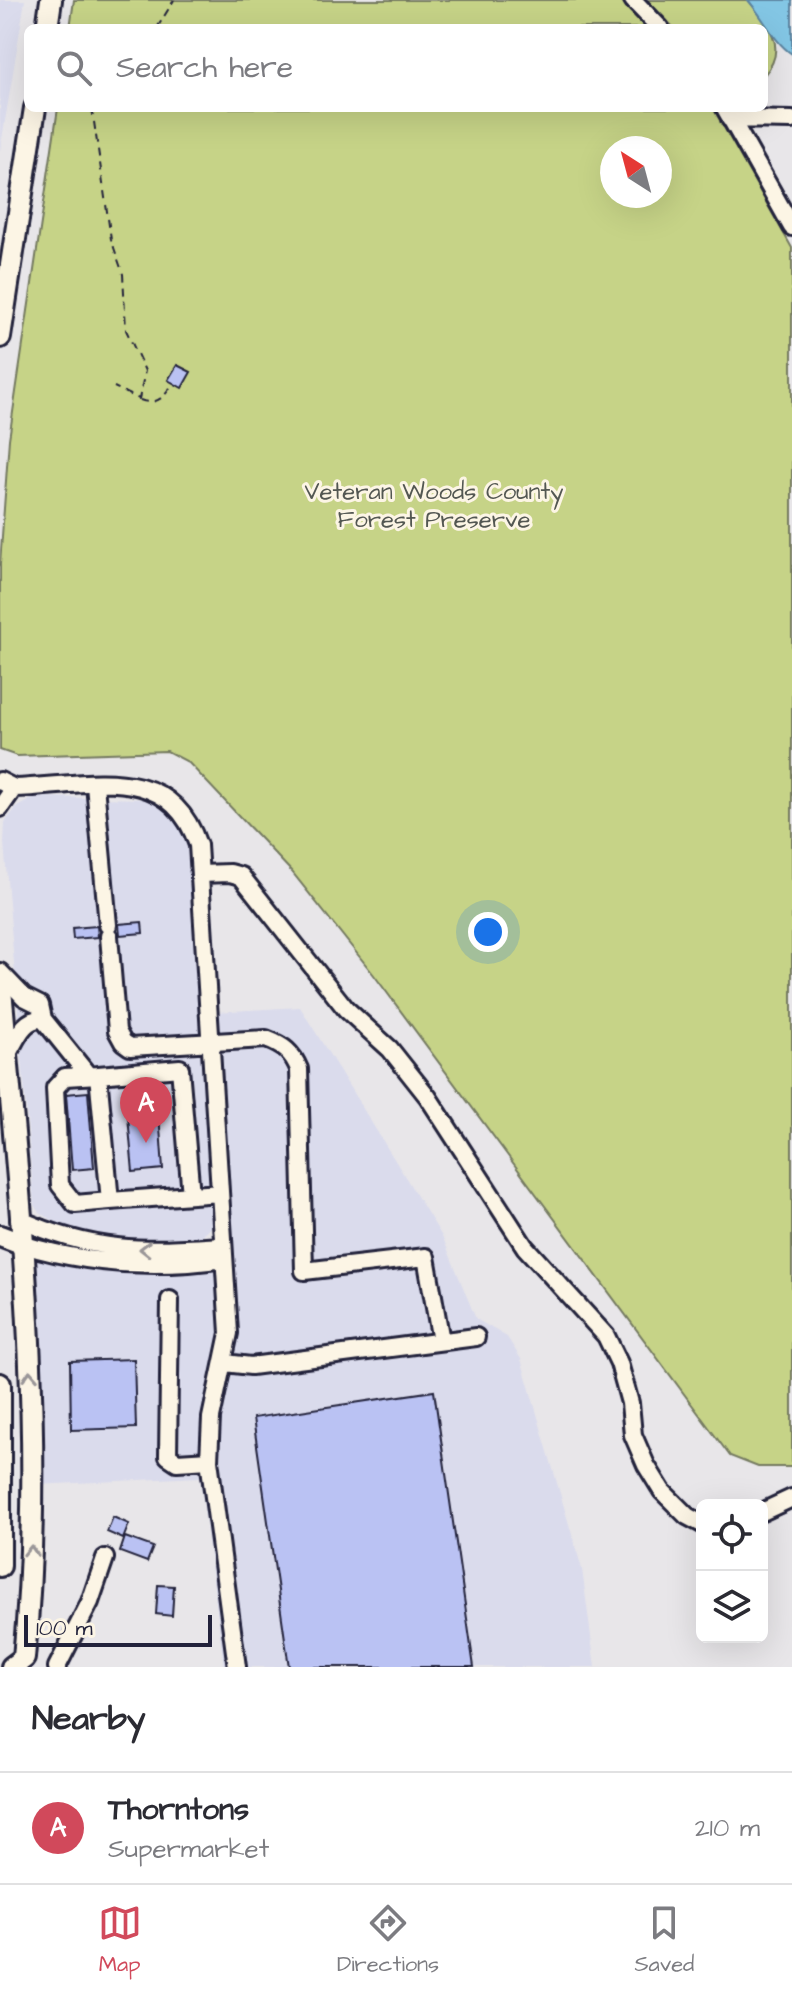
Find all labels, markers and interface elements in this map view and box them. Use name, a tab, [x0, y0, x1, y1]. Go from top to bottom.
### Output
search box	[24, 24, 768, 112]
icon: search	[52, 46, 96, 90]
text: Search here	[116, 47, 293, 89]
north arrow	[600, 136, 672, 208]
park label: Veteran Woods County Forest Preserve	[305, 475, 563, 537]
your location	[468, 912, 508, 952]
pin: A	[120, 1077, 172, 1143]
one-way arrow	[138, 1240, 151, 1257]
one-way arrow	[22, 1369, 39, 1382]
map controls	[696, 1499, 768, 1643]
button: locate	[696, 1499, 768, 1571]
one-way arrow	[22, 1544, 39, 1557]
button: layers	[696, 1571, 768, 1643]
scale bar	[24, 1611, 212, 1647]
text: 100 m	[36, 1613, 93, 1644]
text: Nearby	[32, 1695, 146, 1743]
text: Thorntons	[108, 1789, 249, 1831]
text: A	[50, 1810, 66, 1846]
text: 210 m	[695, 1810, 760, 1846]
text: Supermarket	[108, 1831, 269, 1867]
tab: Map	[98, 1901, 142, 1980]
tab: Directions	[337, 1901, 439, 1980]
tab: Saved	[634, 1901, 694, 1980]

